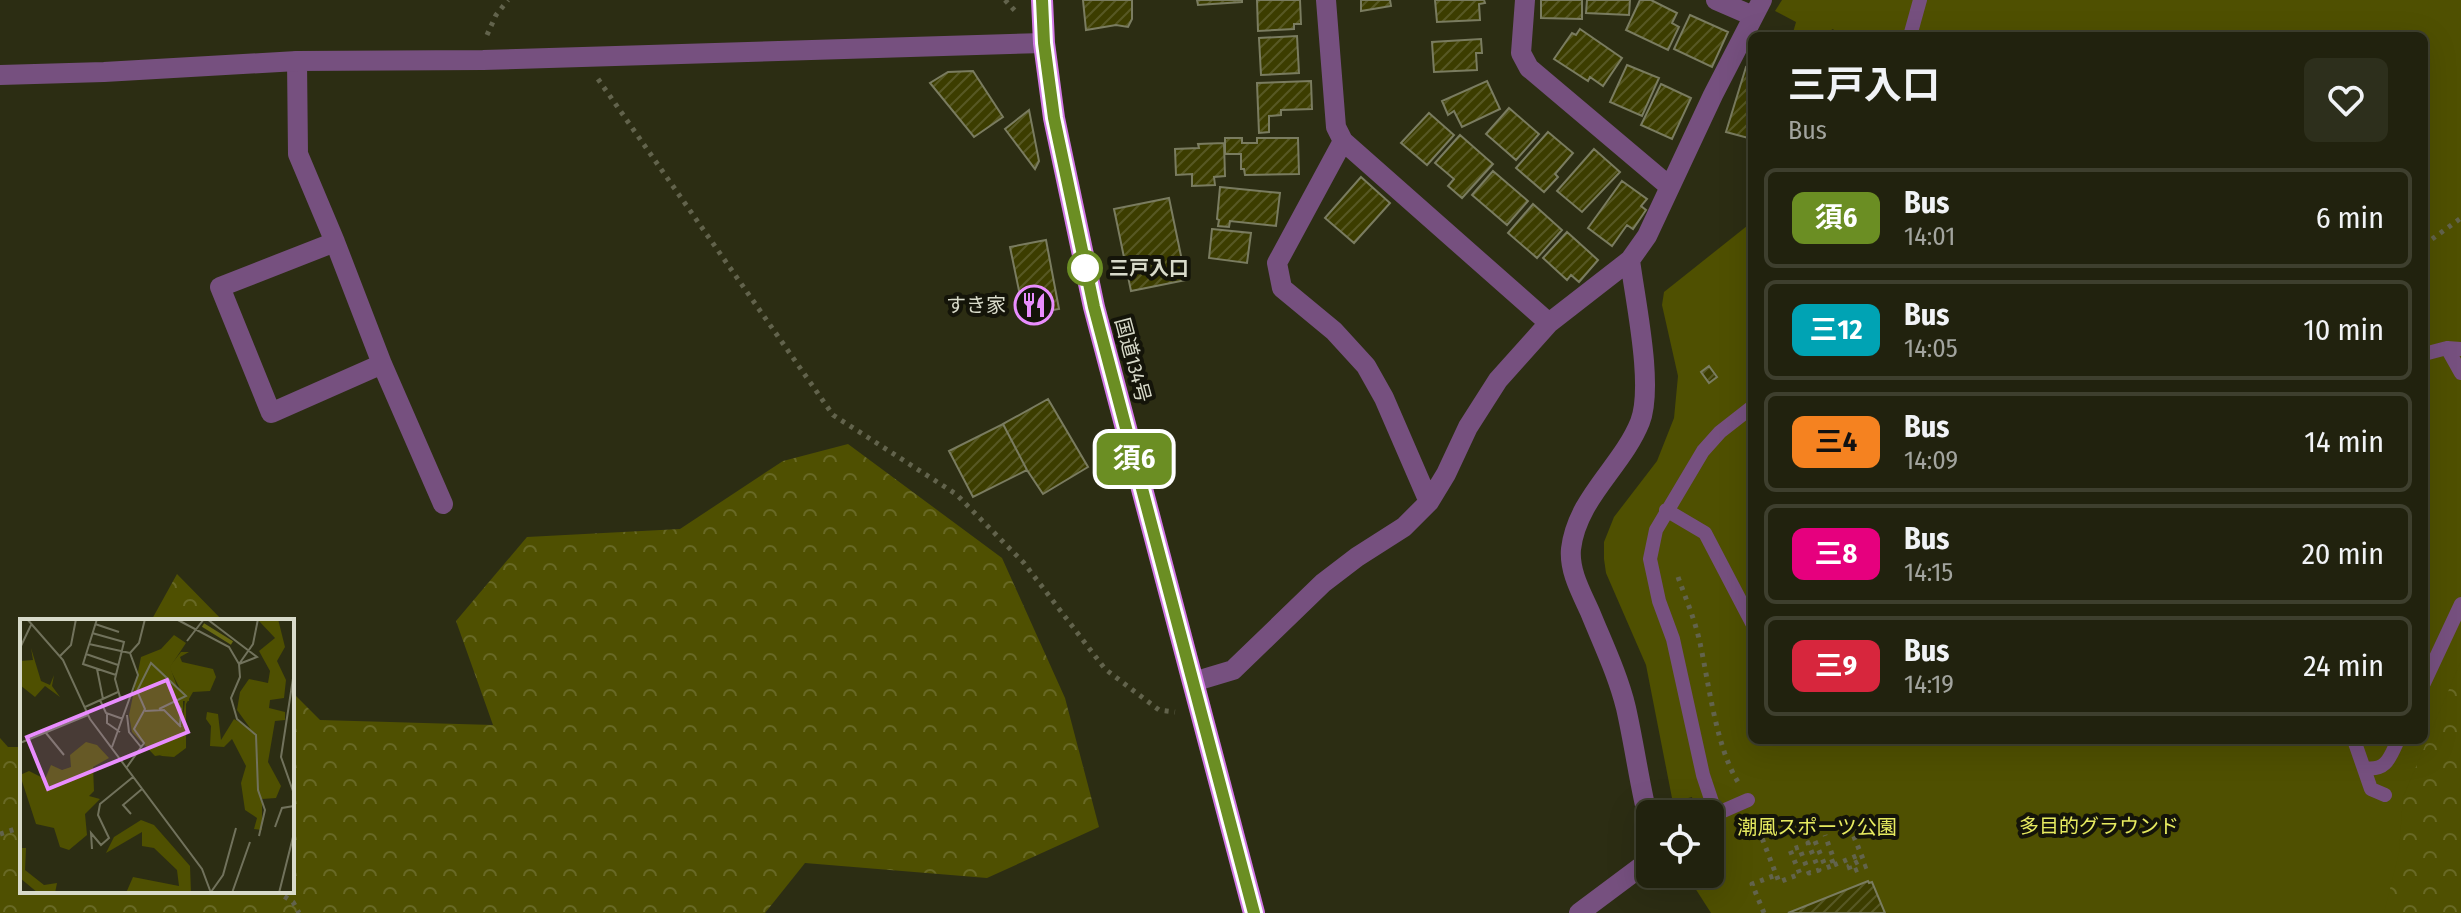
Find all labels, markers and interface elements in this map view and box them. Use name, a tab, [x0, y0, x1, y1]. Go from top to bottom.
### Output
button: heart	[2304, 58, 2388, 142]
text: 三戸入口	[1788, 62, 1940, 108]
text: Bus	[1788, 115, 1827, 146]
text: Bus	[1904, 185, 1949, 221]
text: 6 min	[2316, 200, 2384, 236]
text: 須6	[1815, 201, 1857, 234]
text: 14:01	[1904, 221, 1955, 252]
marker: 三戸入口	[1068, 251, 1102, 285]
place label: 三戸入口	[1109, 256, 1189, 280]
restaurant icon: すき家	[1013, 284, 1055, 326]
place label: すき家	[946, 293, 1006, 317]
text: Bus	[1904, 297, 1949, 333]
text: 10 min	[2303, 312, 2384, 348]
text: 三12	[1810, 313, 1862, 346]
street label: 国道134号	[1110, 315, 1156, 405]
text: 14:05	[1904, 333, 1958, 364]
text: Bus	[1904, 409, 1949, 445]
text: 14 min	[2304, 424, 2384, 460]
text: 三4	[1815, 425, 1857, 458]
line badge: 須6	[1098, 433, 1170, 485]
text: 須6	[1113, 442, 1155, 475]
text: 14:09	[1904, 445, 1958, 476]
text: Bus	[1904, 521, 1949, 557]
text: 20 min	[2302, 536, 2384, 572]
text: 三8	[1815, 537, 1857, 570]
text: 14:15	[1904, 557, 1953, 588]
inset map	[20, 619, 294, 893]
text: Bus	[1904, 633, 1949, 669]
text: 24 min	[2303, 648, 2384, 684]
text: 三9	[1815, 649, 1857, 682]
text: 14:19	[1904, 669, 1954, 700]
map controls	[1636, 800, 1724, 888]
button: locate	[1636, 800, 1724, 888]
park label: 多目的グラウンド	[2019, 814, 2179, 838]
park label: 潮風スポーツ公園	[1737, 815, 1897, 839]

